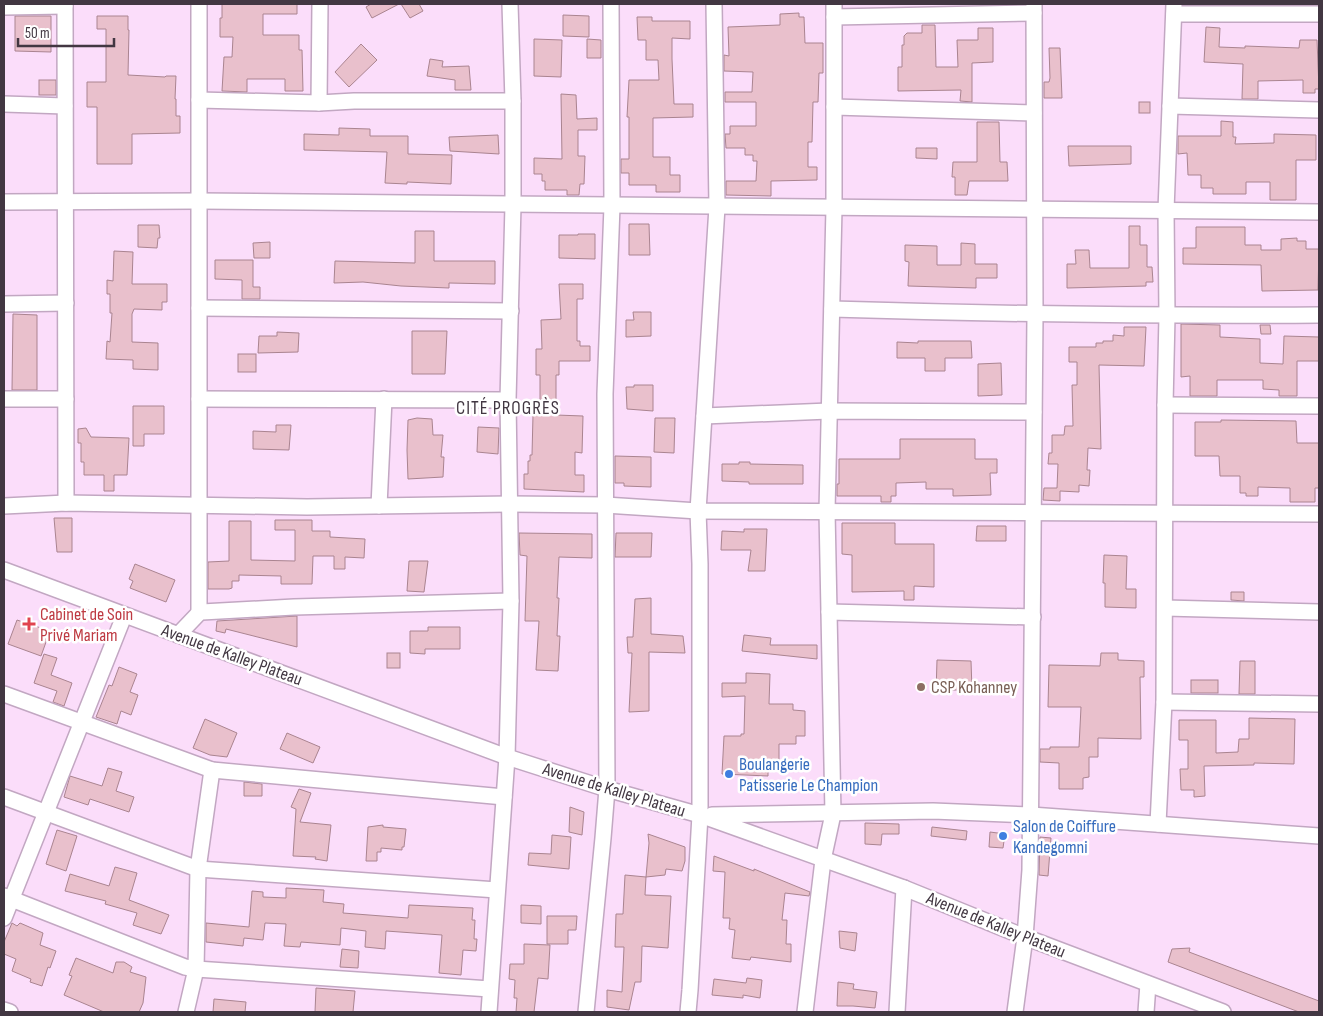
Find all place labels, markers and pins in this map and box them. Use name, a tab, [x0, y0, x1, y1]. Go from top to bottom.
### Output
place label: Cabinet de Soin Privé Mariam	[40, 604, 133, 646]
marker: Cabinet de Soin Privé Mariam	[22, 617, 36, 631]
place label: CSP Kohanney	[931, 677, 1017, 698]
marker: CSP Kohanney	[915, 681, 927, 693]
place label: Boulangerie Patisserie Le Champion	[739, 754, 878, 796]
marker: Boulangerie Patisserie Le Champion	[723, 768, 735, 780]
place label: Salon de Coiffure Kandegomni	[1013, 816, 1116, 858]
marker: Salon de Coiffure Kandegomni	[997, 830, 1009, 842]

